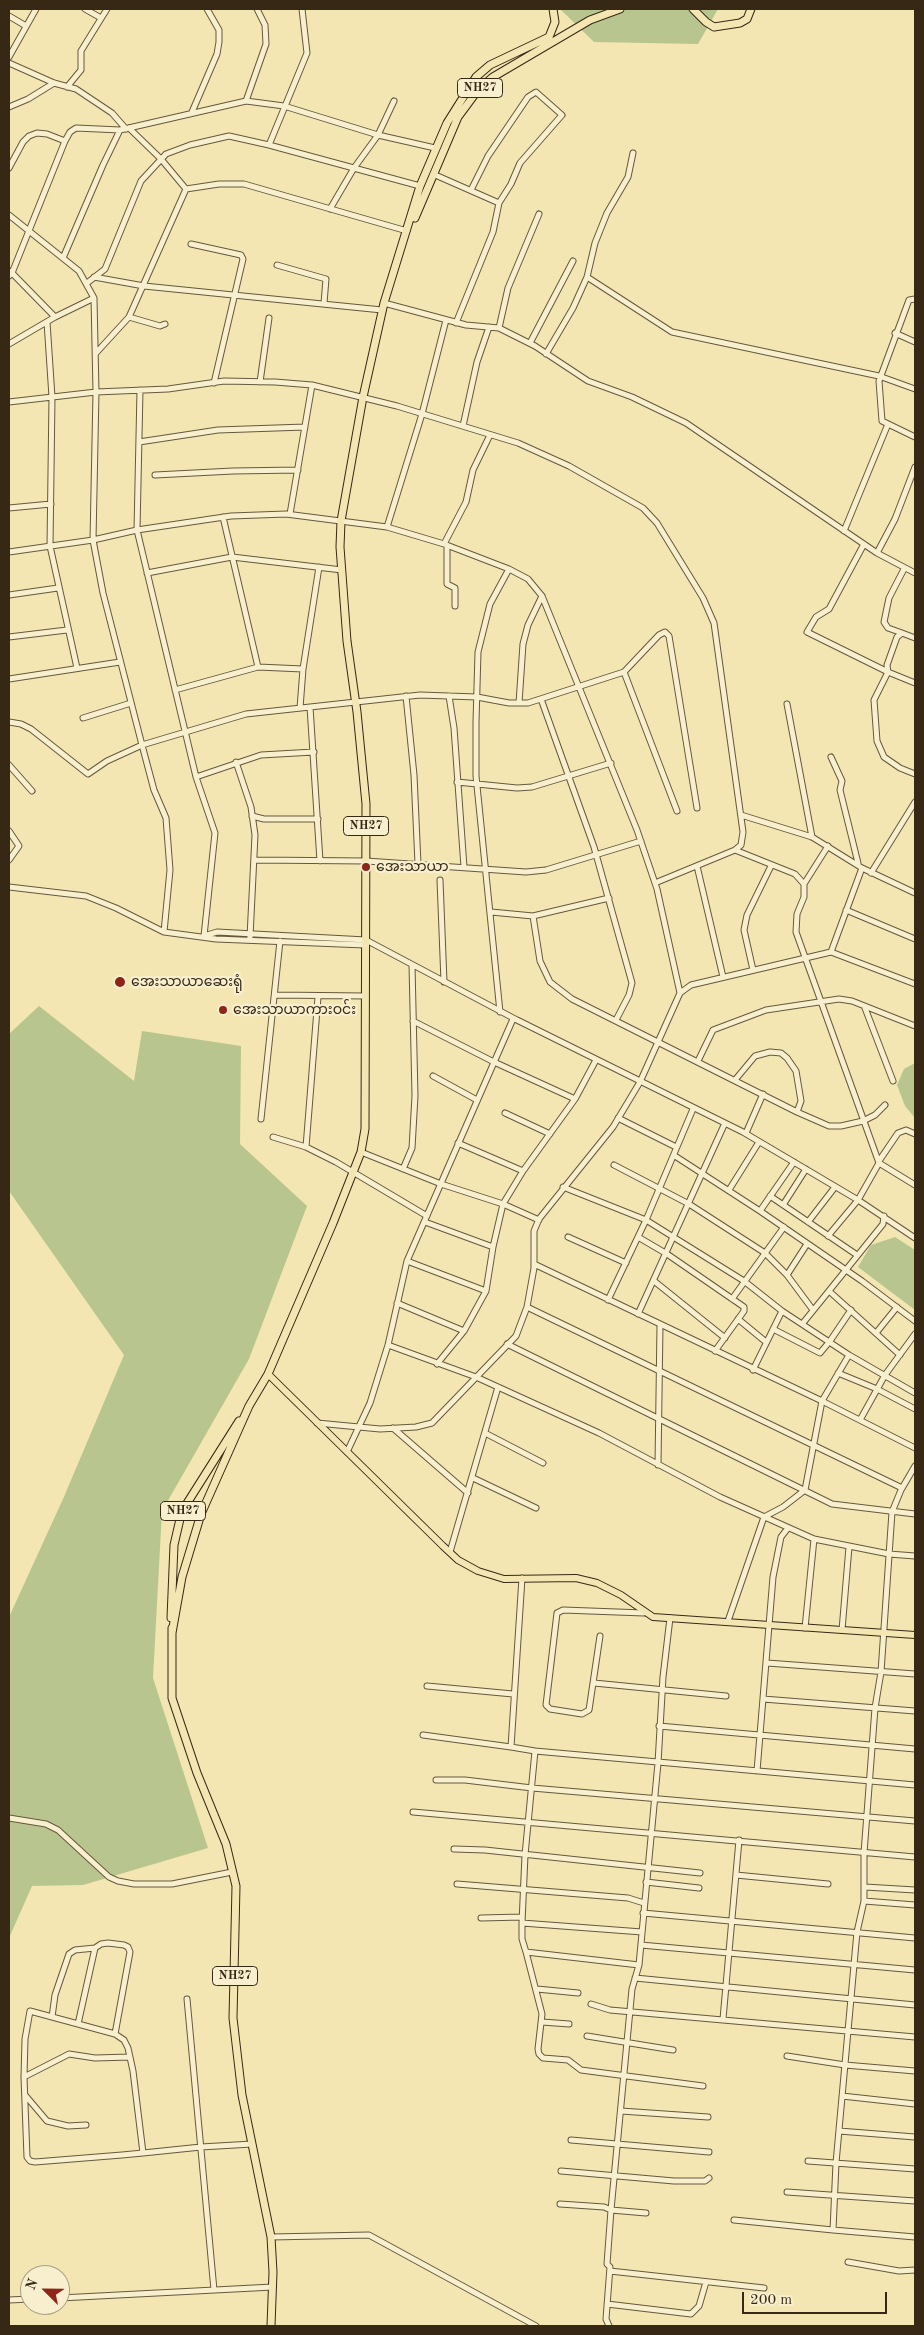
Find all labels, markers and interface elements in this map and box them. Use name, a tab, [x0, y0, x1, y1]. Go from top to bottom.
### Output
road number: NH27	[458, 78, 502, 98]
road number: NH27	[344, 816, 388, 836]
place label: အေးသာယာ	[376, 859, 449, 875]
marker: အေးသာယာ	[360, 861, 372, 873]
place label: အေးသာယာဆေးရုံ	[131, 974, 243, 990]
marker: အေးသာယာဆေးရုံ	[113, 975, 127, 989]
place label: အေးသာယာကားဝင်း	[233, 1002, 356, 1018]
marker: အေးသာယာကားဝင်း	[217, 1004, 229, 1016]
road number: NH27	[160, 1502, 206, 1520]
road number: NH27	[212, 1966, 258, 1985]
north arrow	[20, 2265, 70, 2315]
text: N	[24, 2277, 41, 2292]
scale bar	[744, 2282, 889, 2314]
text: 200 m	[750, 2293, 792, 2308]

